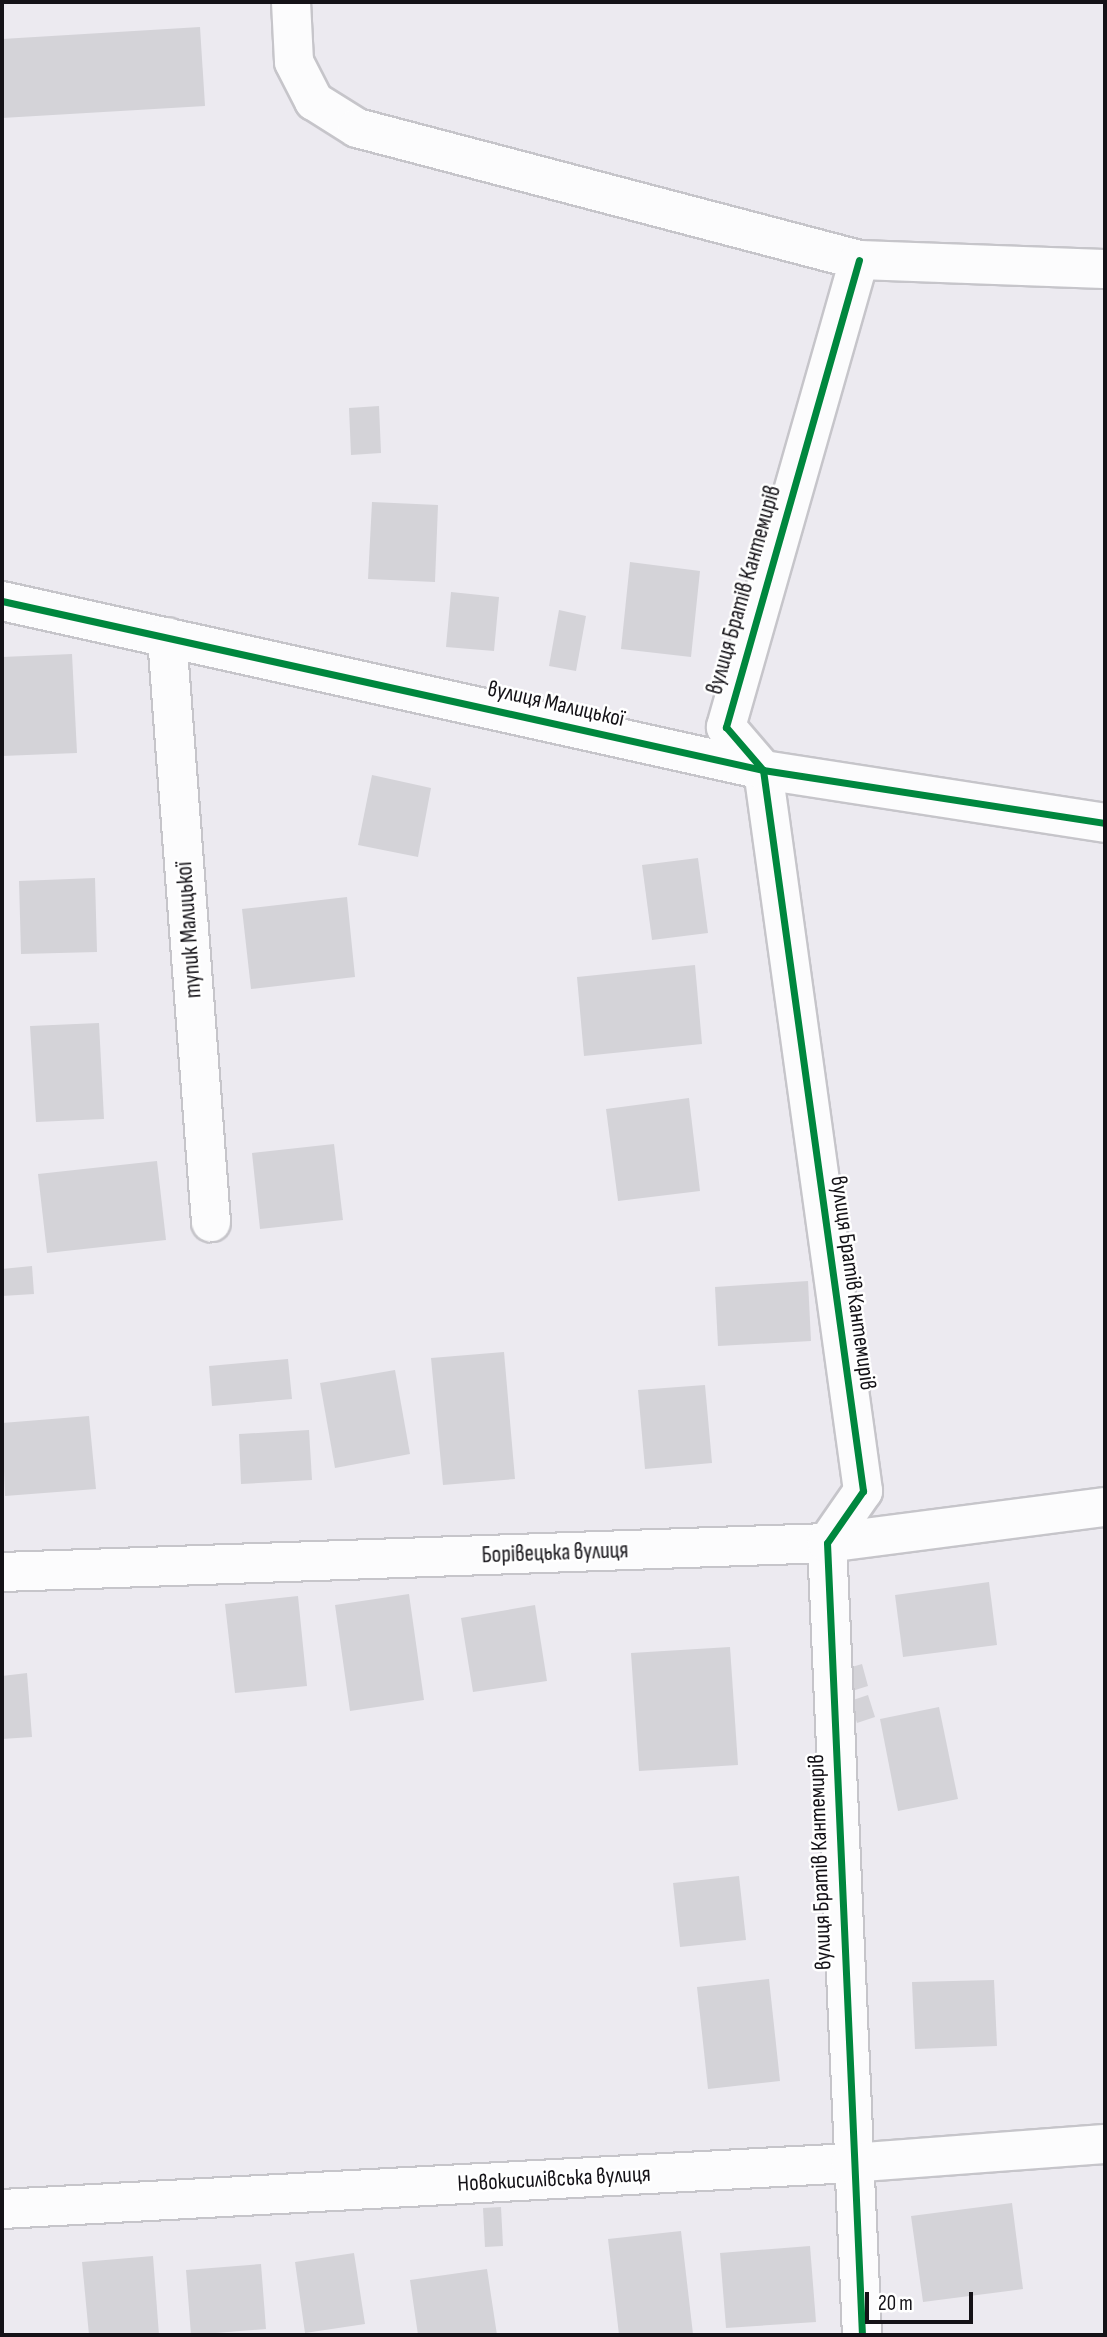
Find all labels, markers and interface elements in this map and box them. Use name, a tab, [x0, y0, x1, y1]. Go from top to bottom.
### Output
street label: вулиця Братів Кантемирів	[701, 482, 787, 698]
street label: вулиця Малицької	[485, 675, 627, 733]
street label: тупик Малицької	[170, 861, 208, 999]
street label: вулиця Братів Кантемирів	[824, 1174, 882, 1392]
street label: Борівецька вулиця	[481, 1537, 629, 1569]
street label: вулиця Братів Кантемирів	[802, 1754, 838, 1970]
street label: Новокисилівська вулиця	[457, 2160, 651, 2198]
scale bar	[869, 2278, 978, 2322]
text: 20 m	[878, 2291, 913, 2316]

